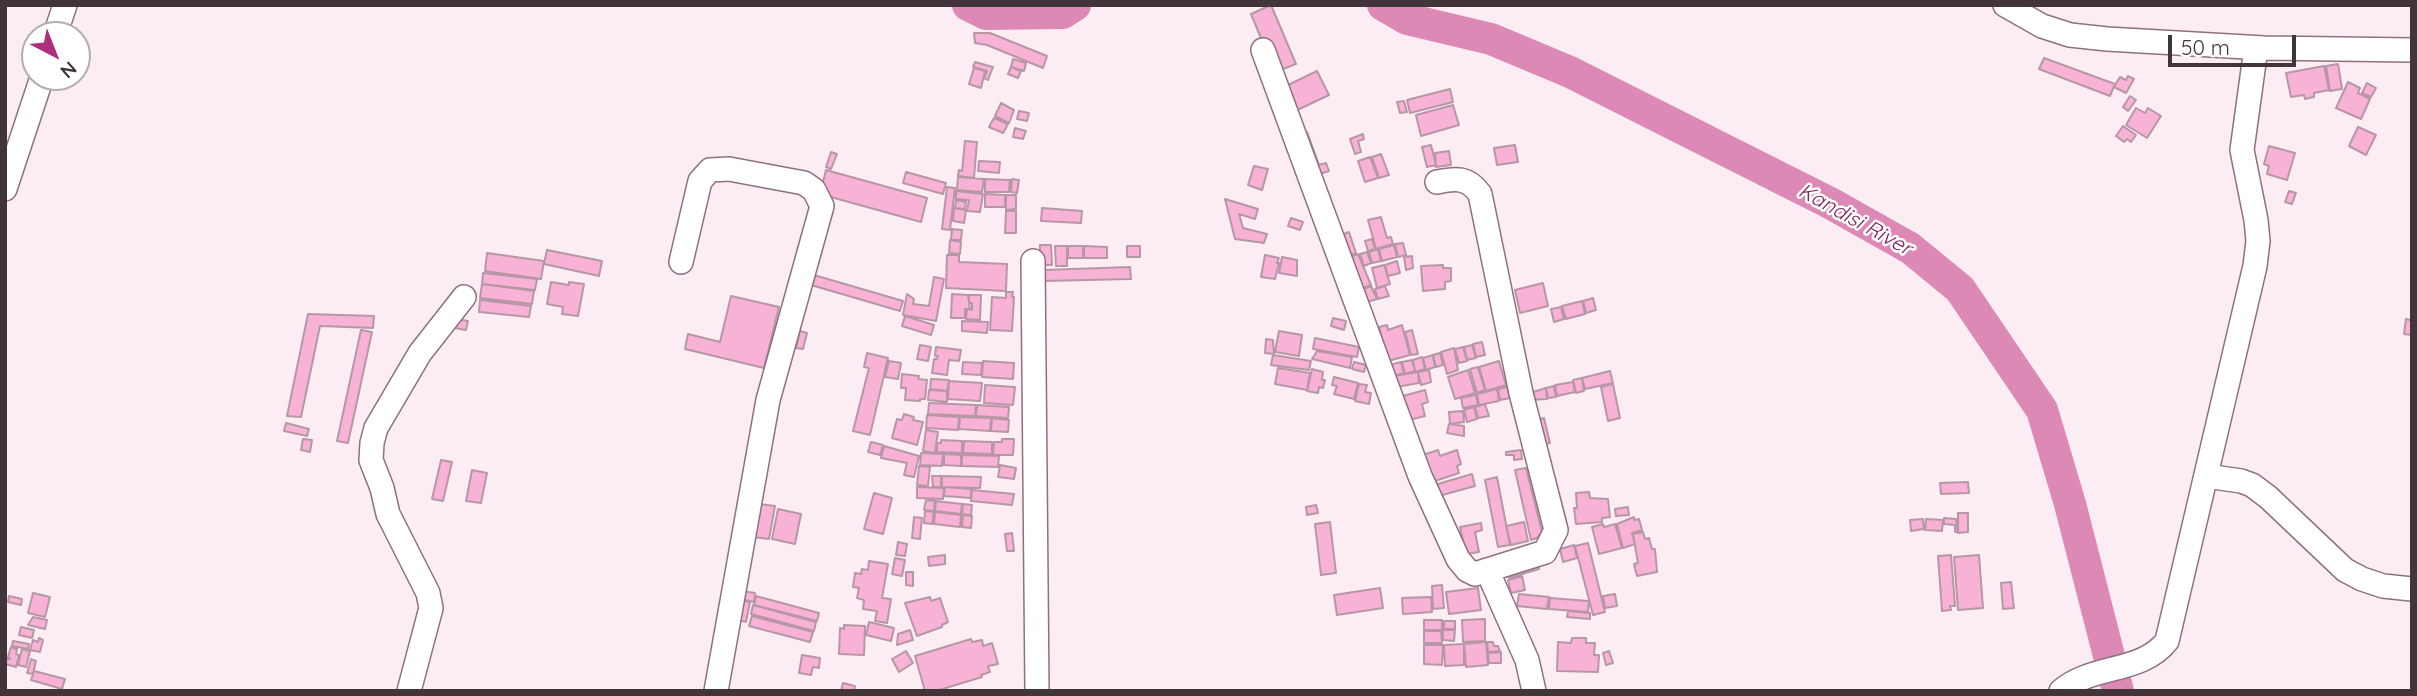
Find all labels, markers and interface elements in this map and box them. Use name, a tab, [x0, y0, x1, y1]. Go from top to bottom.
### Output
north arrow	[21, 21, 91, 91]
scale bar	[2172, 21, 2300, 65]
text: 50 m	[2181, 34, 2230, 60]
text: N	[55, 57, 82, 84]
water label: Kandisi River	[1794, 178, 1916, 262]

